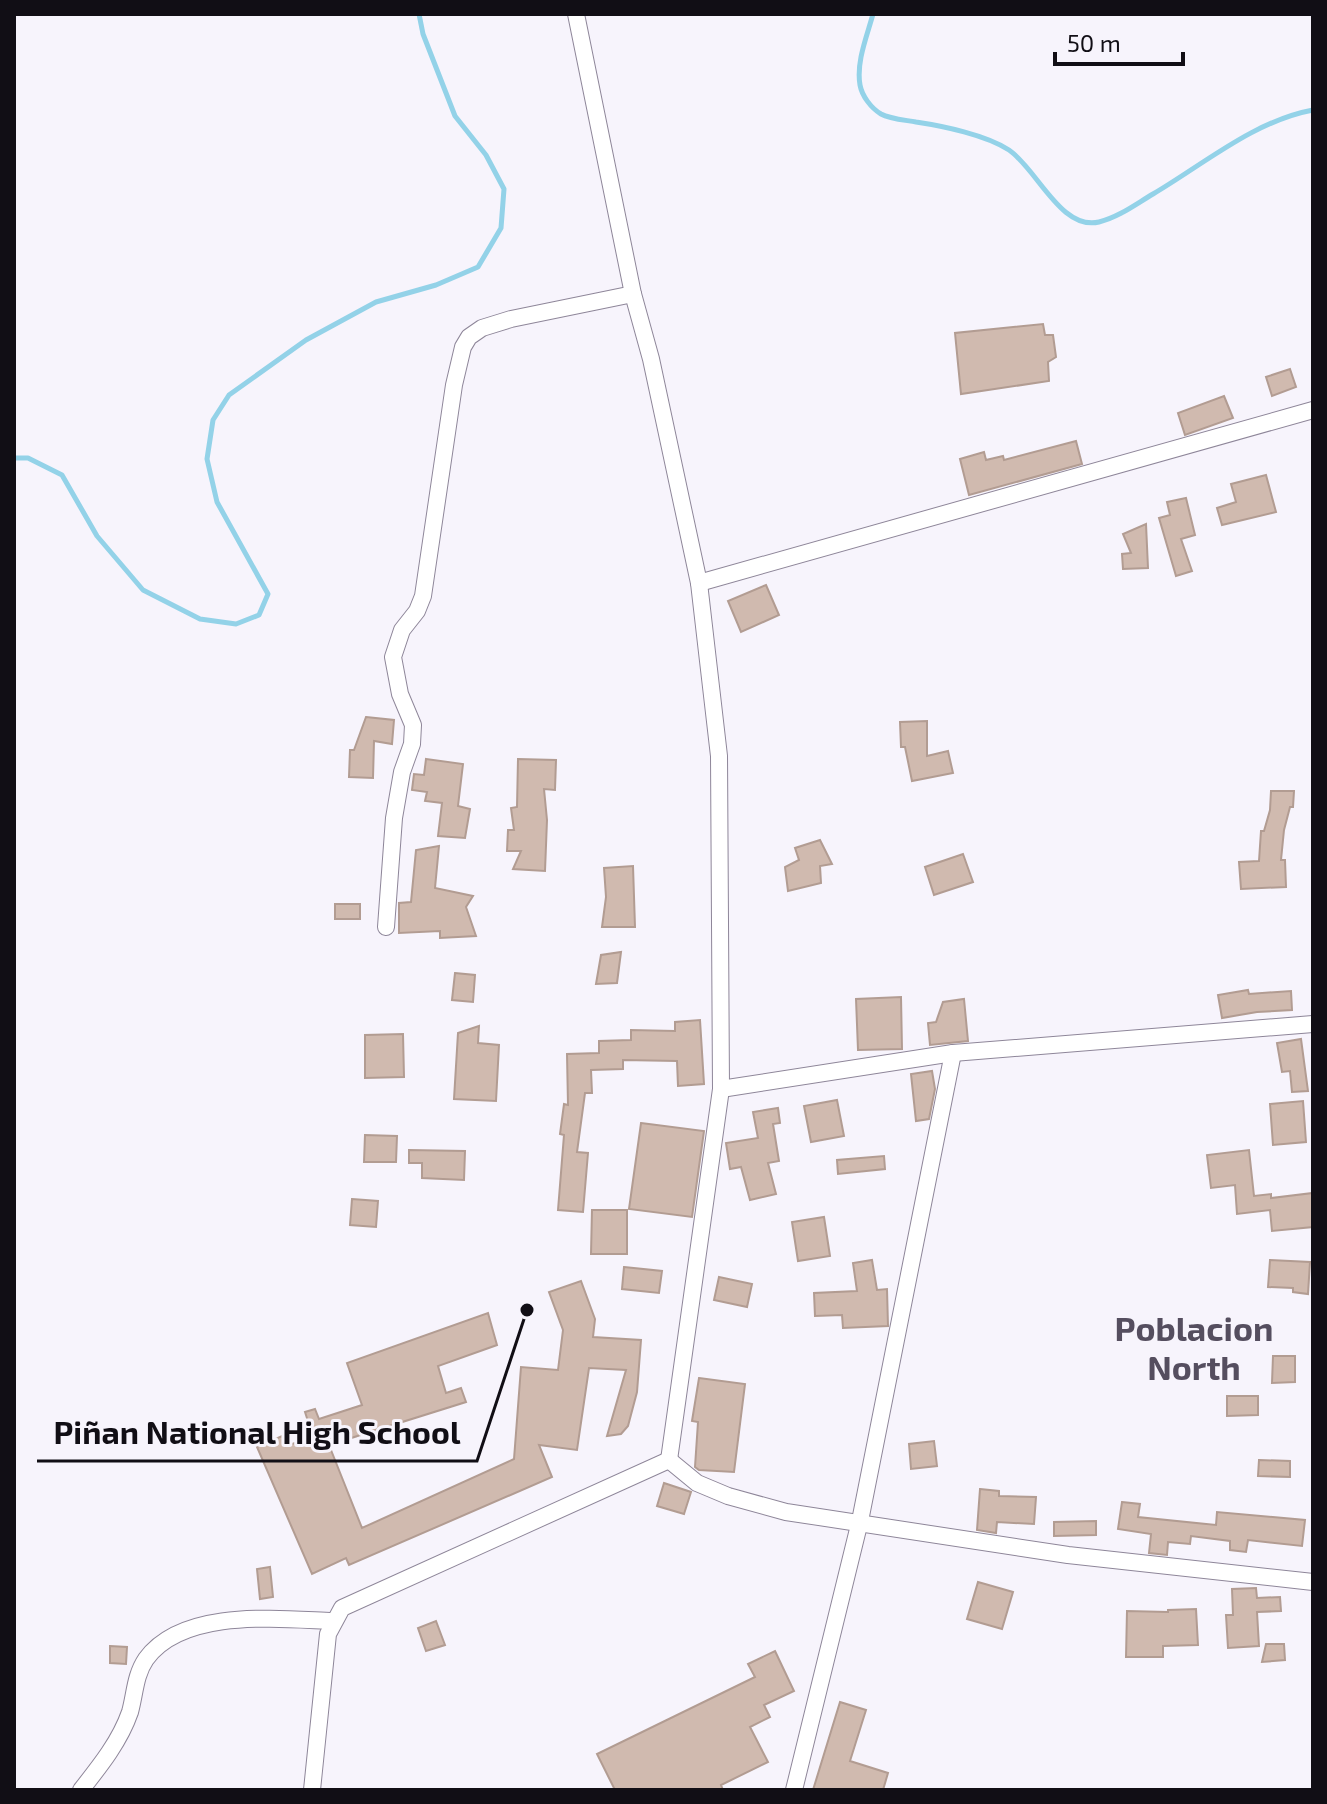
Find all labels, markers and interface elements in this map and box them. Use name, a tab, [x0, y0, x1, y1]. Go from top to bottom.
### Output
scale bar	[1055, 16, 1183, 66]
text: 50 m	[1067, 28, 1121, 57]
district label: Poblacion North	[1115, 1307, 1273, 1387]
callout: Piñan National High School	[37, 1405, 477, 1461]
text: Piñan National High School	[54, 1412, 461, 1450]

